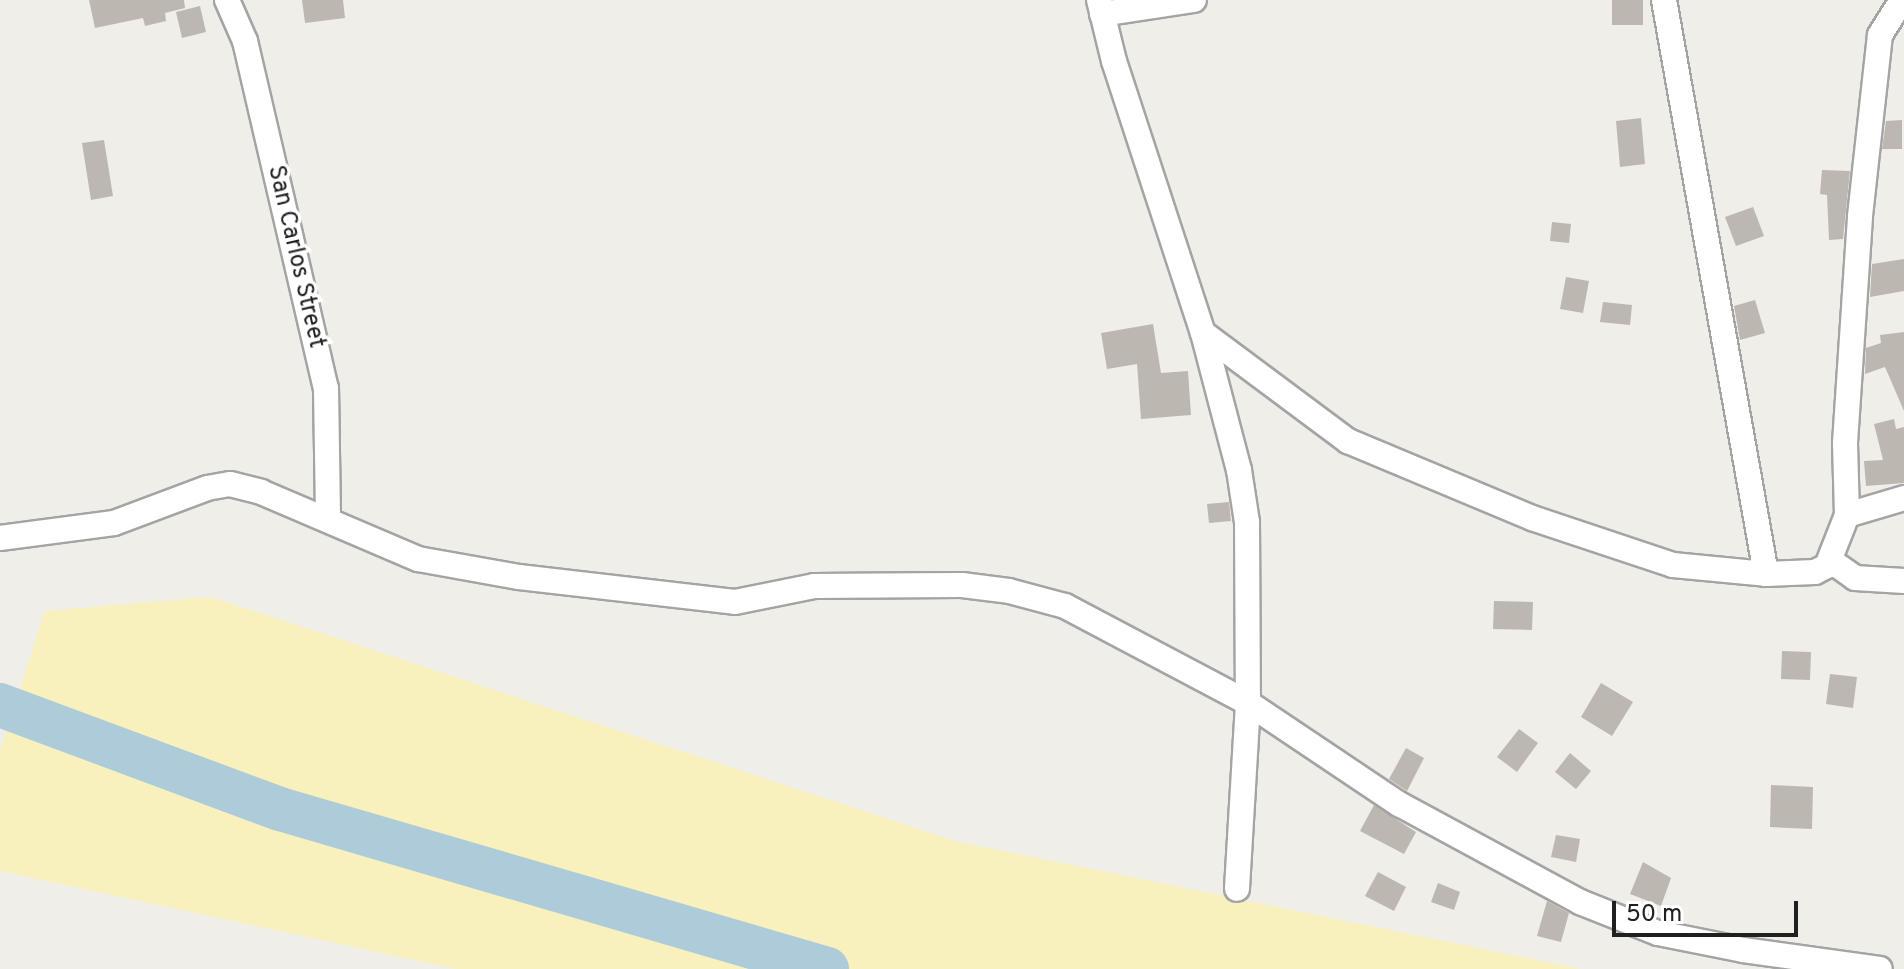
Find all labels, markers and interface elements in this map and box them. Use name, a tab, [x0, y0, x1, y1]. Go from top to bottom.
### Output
street label: San Carlos Street	[260, 163, 330, 351]
scale bar	[1616, 885, 1802, 935]
text: 50 m	[1626, 900, 1682, 930]

